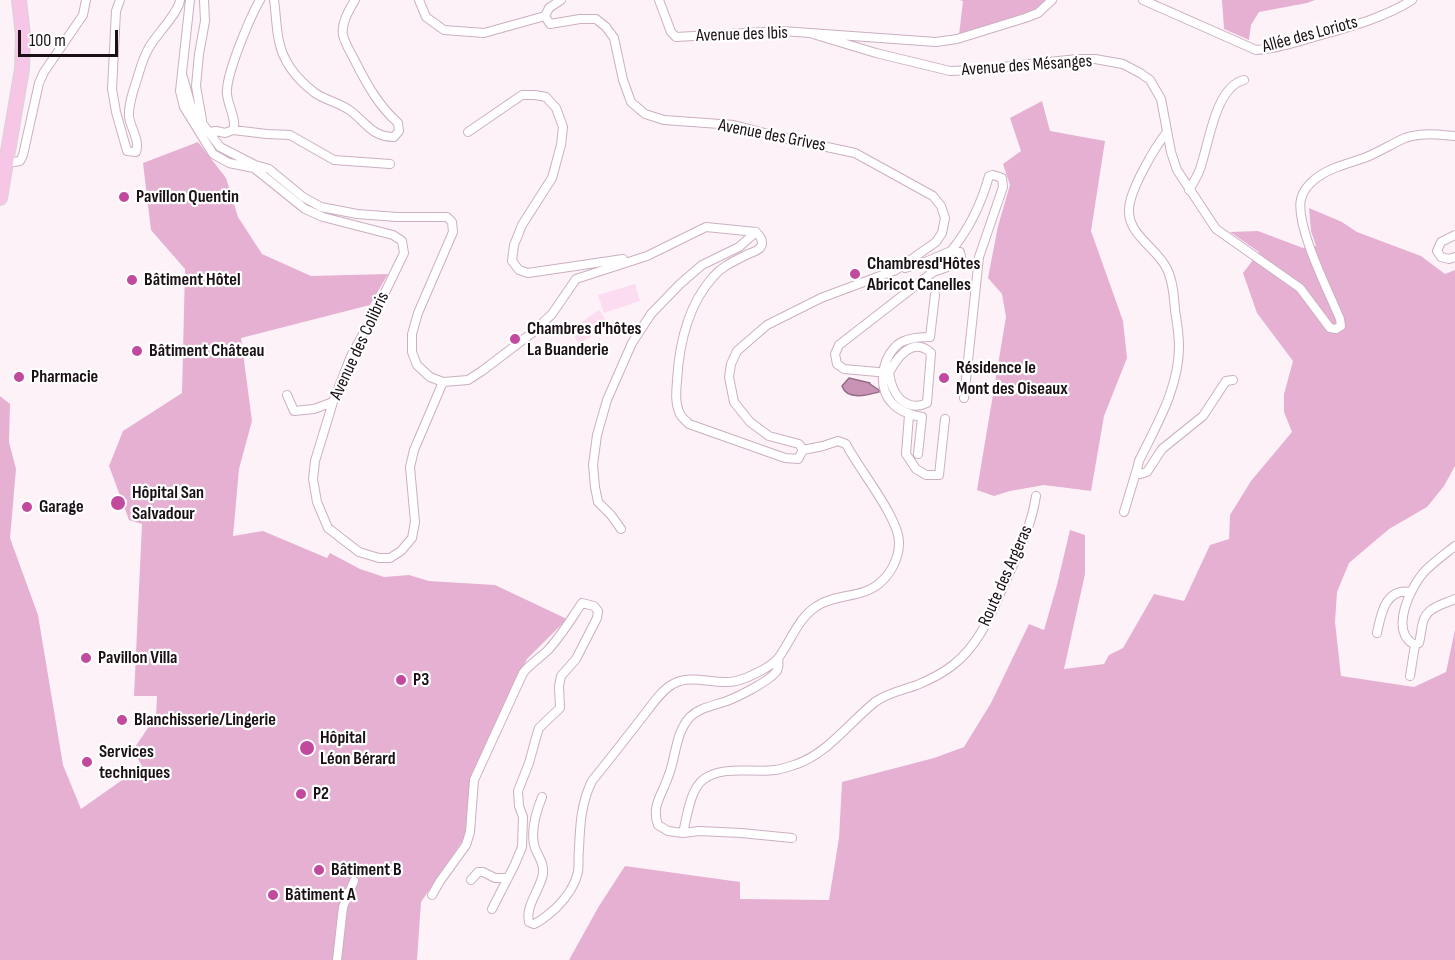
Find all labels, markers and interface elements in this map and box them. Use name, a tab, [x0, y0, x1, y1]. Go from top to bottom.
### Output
street label: Allée des Loriots	[1260, 12, 1360, 58]
scale bar	[21, 18, 122, 56]
street label: Avenue des Ibis	[696, 23, 788, 47]
text: 100 m	[29, 30, 66, 51]
street label: Avenue des Mésanges	[961, 51, 1093, 81]
street label: Avenue des Grives	[716, 115, 828, 157]
place label: Pavillon Quentin	[136, 186, 239, 208]
marker: Pavillon Quentin	[117, 190, 131, 204]
place label: Chambresd'Hôtes Abricot Canelles	[867, 253, 980, 296]
marker: Chambresd'Hôtes Abricot Canelles	[848, 267, 862, 281]
place label: Bâtiment Hôtel	[144, 269, 241, 291]
marker: Bâtiment Hôtel	[125, 273, 139, 287]
street label: Avenue des Colibris	[326, 289, 394, 403]
place label: Chambres d'hôtes La Buanderie	[527, 318, 642, 360]
marker: Chambres d'hôtes La Buanderie	[508, 332, 522, 346]
place label: Bâtiment Château	[149, 340, 264, 362]
marker: Bâtiment Château	[130, 344, 144, 358]
place label: Résidence le Mont des Oiseaux	[956, 357, 1068, 400]
place label: Pharmacie	[31, 366, 98, 388]
marker: Pharmacie	[12, 370, 26, 384]
marker: Résidence le Mont des Oiseaux	[937, 371, 951, 385]
place label: Hôpital San Salvadour	[132, 482, 204, 524]
marker: Hôpital San Salvadour	[109, 494, 127, 512]
place label: Garage	[39, 496, 84, 518]
marker: Garage	[20, 500, 34, 514]
street label: Route des Argeras	[974, 522, 1038, 630]
place label: Pavillon Villa	[98, 647, 177, 669]
marker: Pavillon Villa	[79, 651, 93, 665]
place label: P3	[413, 669, 429, 691]
marker: P3	[394, 673, 408, 687]
place label: Blanchisserie/Lingerie	[134, 709, 276, 731]
marker: Blanchisserie/Lingerie	[115, 713, 129, 727]
place label: Hôpital Léon Bérard	[320, 727, 395, 770]
marker: Hôpital Léon Bérard	[298, 739, 316, 757]
place label: Services techniques	[99, 741, 170, 783]
marker: Services techniques	[80, 755, 94, 769]
place label: P2	[313, 783, 329, 805]
marker: P2	[294, 787, 308, 801]
place label: Bâtiment B	[331, 859, 402, 881]
marker: Bâtiment B	[312, 863, 326, 877]
place label: Bâtiment A	[285, 884, 356, 906]
marker: Bâtiment A	[266, 888, 280, 902]

